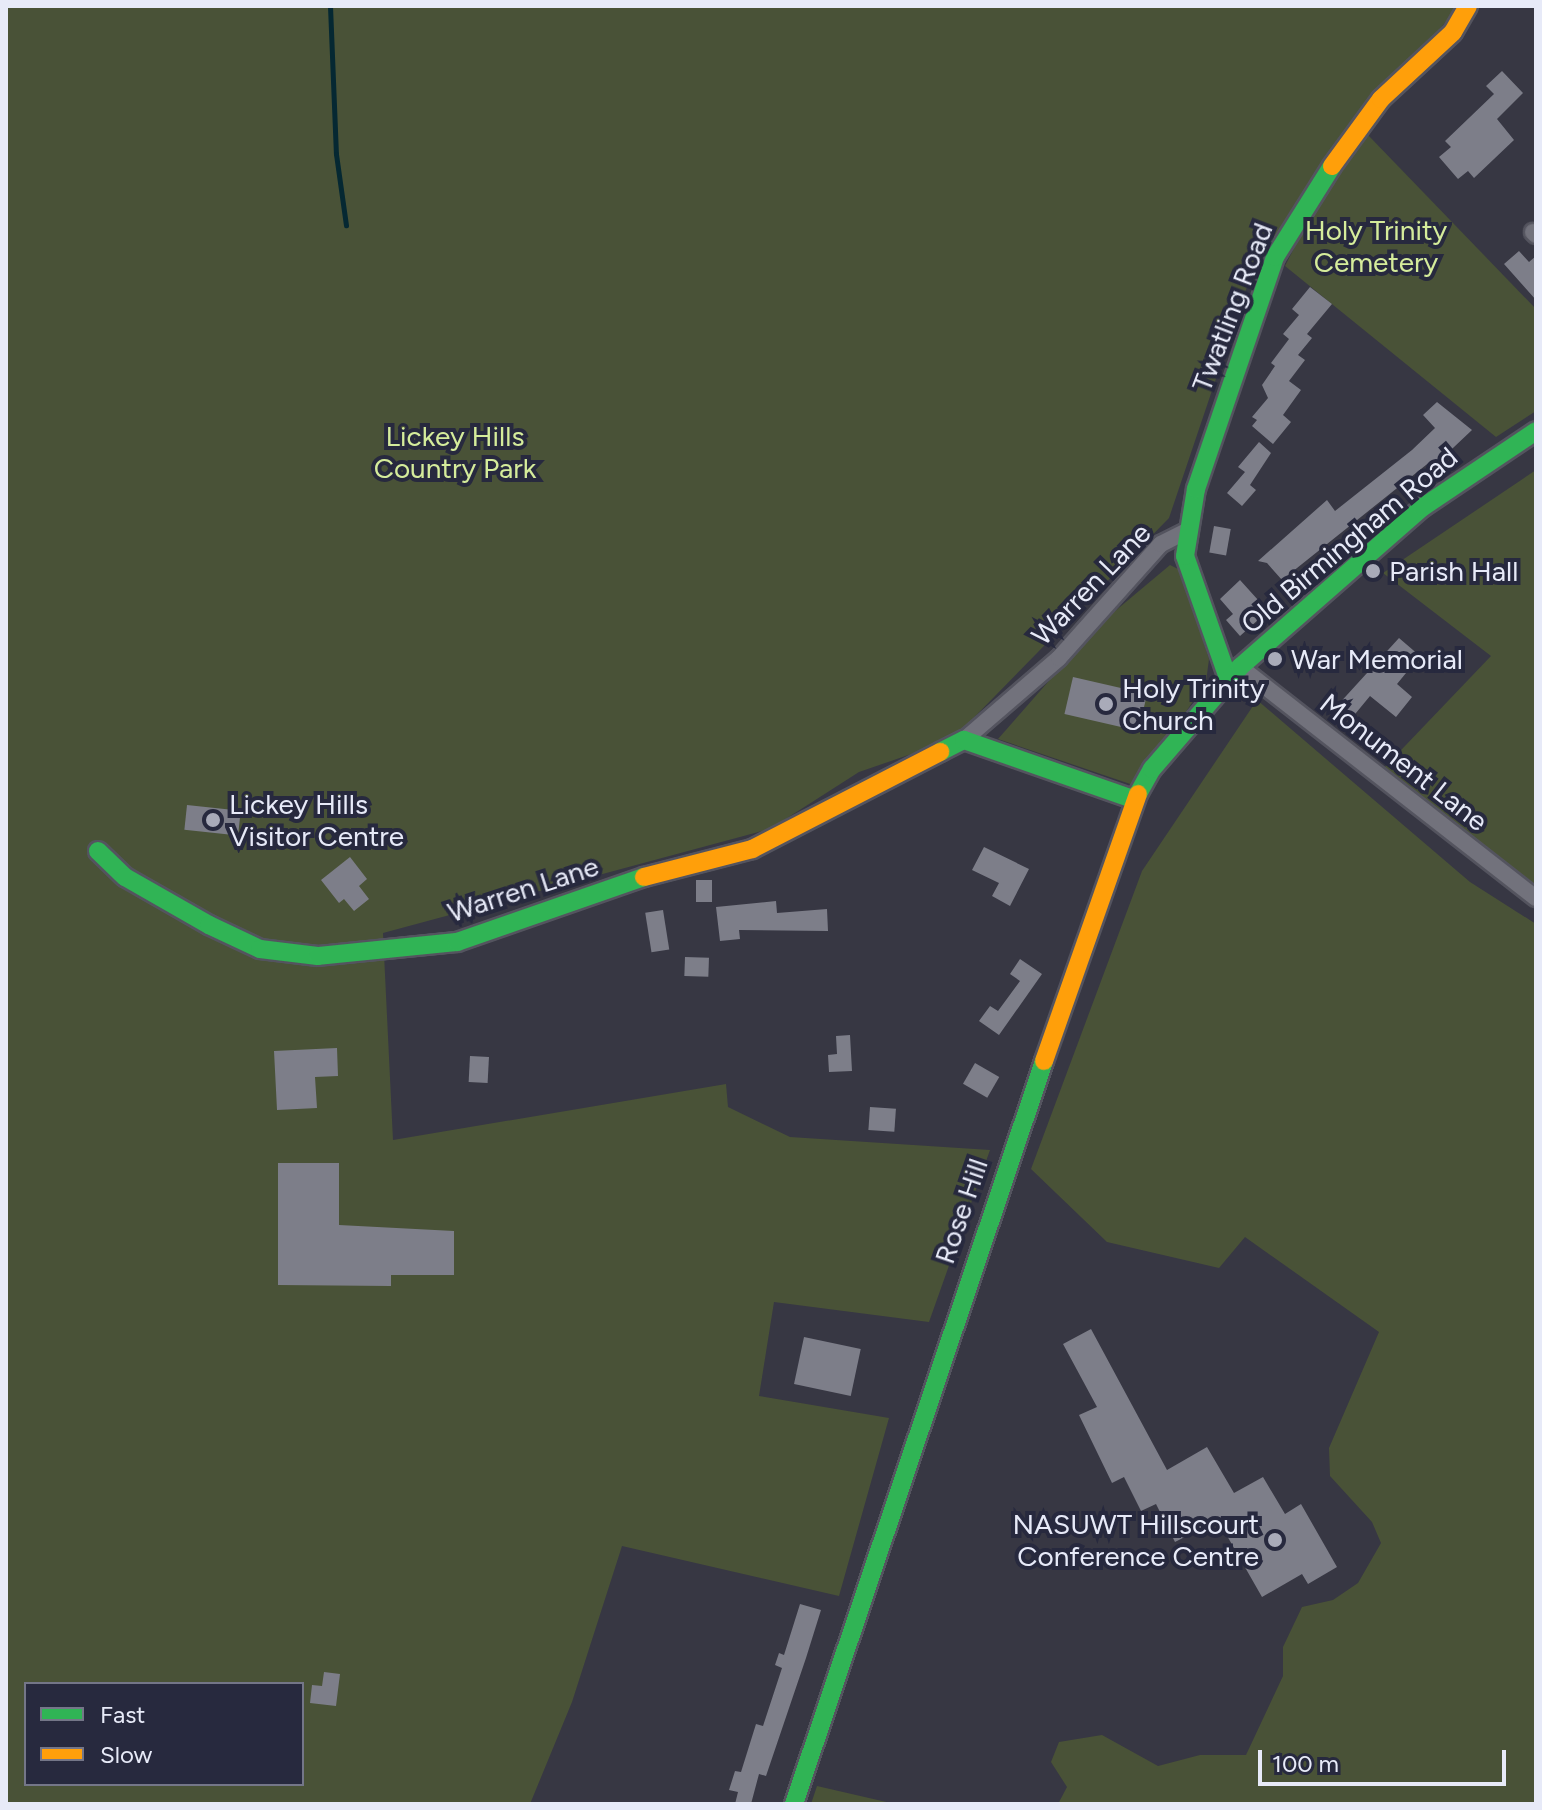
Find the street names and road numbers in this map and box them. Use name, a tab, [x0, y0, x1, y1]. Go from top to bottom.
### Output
street label: Twatling Road	[1184, 218, 1280, 396]
street label: Old Birmingham Road	[1234, 440, 1464, 640]
street label: Warren Lane	[1025, 516, 1157, 652]
street label: Monument Lane	[1314, 686, 1494, 838]
street label: Warren Lane	[443, 849, 603, 929]
street label: Rose Hill	[927, 1154, 995, 1268]

